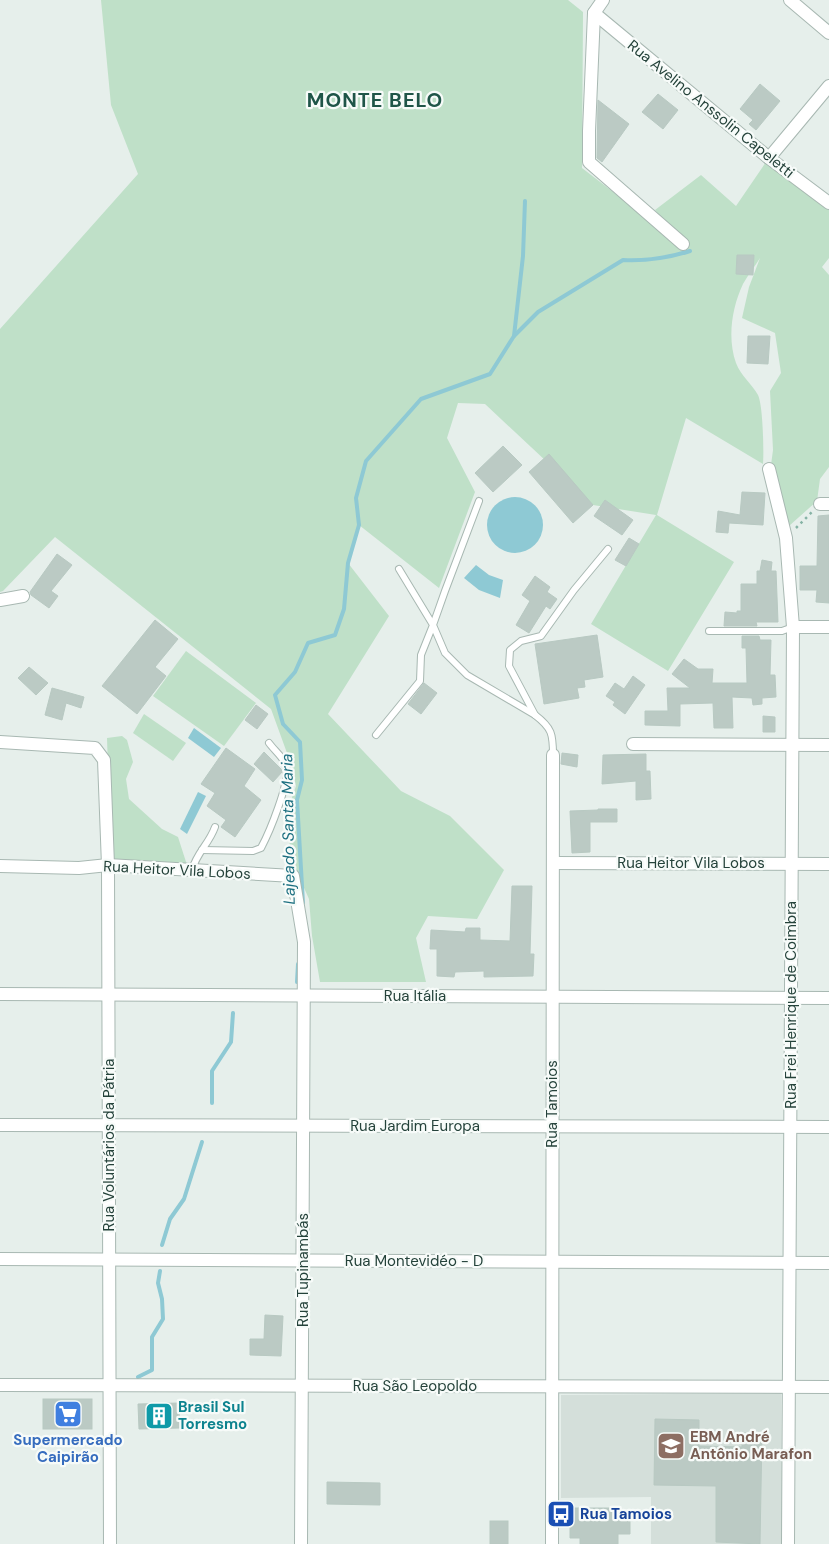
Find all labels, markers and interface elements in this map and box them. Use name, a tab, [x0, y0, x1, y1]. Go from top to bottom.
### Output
street label: Rua Avelino Anssolin Capeletti	[623, 35, 799, 183]
district label: MONTE BELO	[307, 87, 443, 113]
water label: Lajeado Santa Maria	[276, 753, 300, 905]
street label: Rua Heitor Vila Lobos	[617, 853, 765, 873]
street label: Rua Heitor Vila Lobos	[103, 856, 251, 884]
street label: Rua Frei Henrique de Coimbra	[781, 901, 801, 1109]
street label: Rua Itália	[384, 986, 446, 1006]
street label: Rua Voluntários da Pátria	[99, 1059, 119, 1231]
street label: Rua Tamoios	[542, 1060, 562, 1148]
street label: Rua Jardim Europa	[350, 1116, 480, 1136]
street label: Rua Tupinambás	[293, 1213, 313, 1327]
street label: Rua Montevidéo - D	[345, 1251, 483, 1271]
street label: Rua São Leopoldo	[353, 1376, 477, 1396]
place label: Brasil Sul Torresmo	[178, 1397, 247, 1434]
supermarket icon: Supermercado Caipirão	[53, 1399, 83, 1429]
building icon: Brasil Sul Torresmo	[144, 1401, 174, 1431]
place label: EBM André Antônio Marafon	[690, 1427, 812, 1464]
place label: Supermercado Caipirão	[13, 1430, 123, 1467]
school or university icon: EBM André Antônio Marafon	[656, 1431, 686, 1461]
bus stop icon: Rua Tamoios	[546, 1499, 576, 1529]
place label: Rua Tamoios	[580, 1504, 672, 1524]

